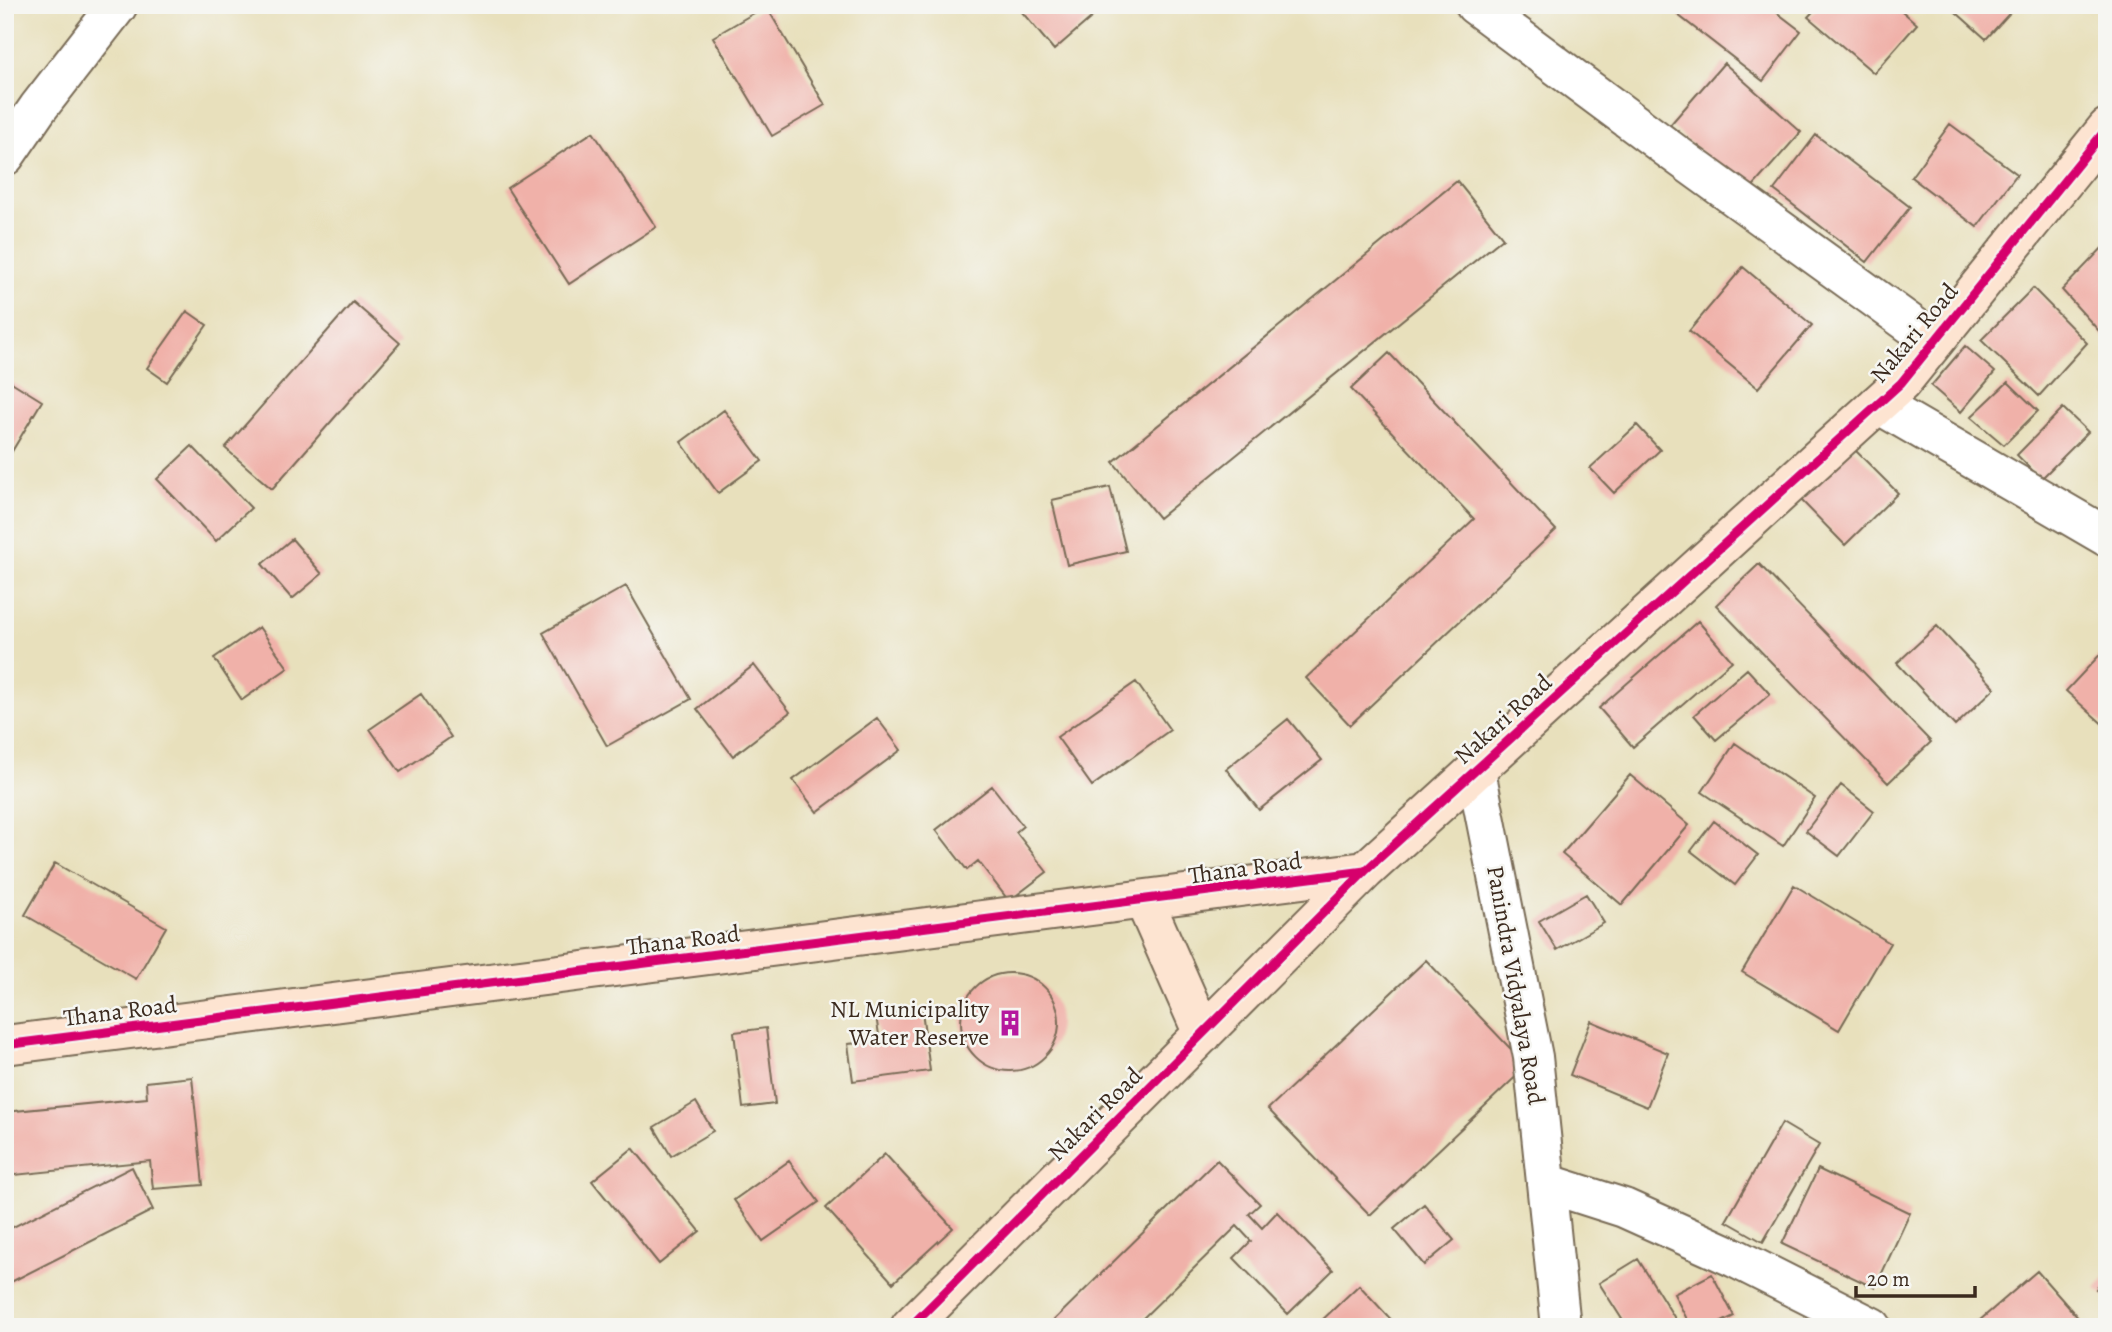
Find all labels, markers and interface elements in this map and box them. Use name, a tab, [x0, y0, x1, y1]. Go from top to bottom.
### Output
street label: Nakari Road	[1863, 276, 1965, 390]
street label: Nakari Road	[1447, 666, 1559, 771]
street label: Thana Road	[1186, 844, 1304, 892]
street label: Panindra Vidyalaya Road	[1479, 863, 1553, 1107]
street label: Thana Road	[624, 917, 742, 963]
street label: Thana Road	[61, 988, 179, 1034]
place label: NL Municipality Water Reserve	[830, 993, 989, 1053]
building icon: NL Municipality Water Reserve	[995, 1008, 1025, 1038]
street label: Nakari Road	[1041, 1060, 1149, 1168]
scale bar	[1856, 1255, 1976, 1299]
text: 20 m	[1867, 1265, 1910, 1293]

